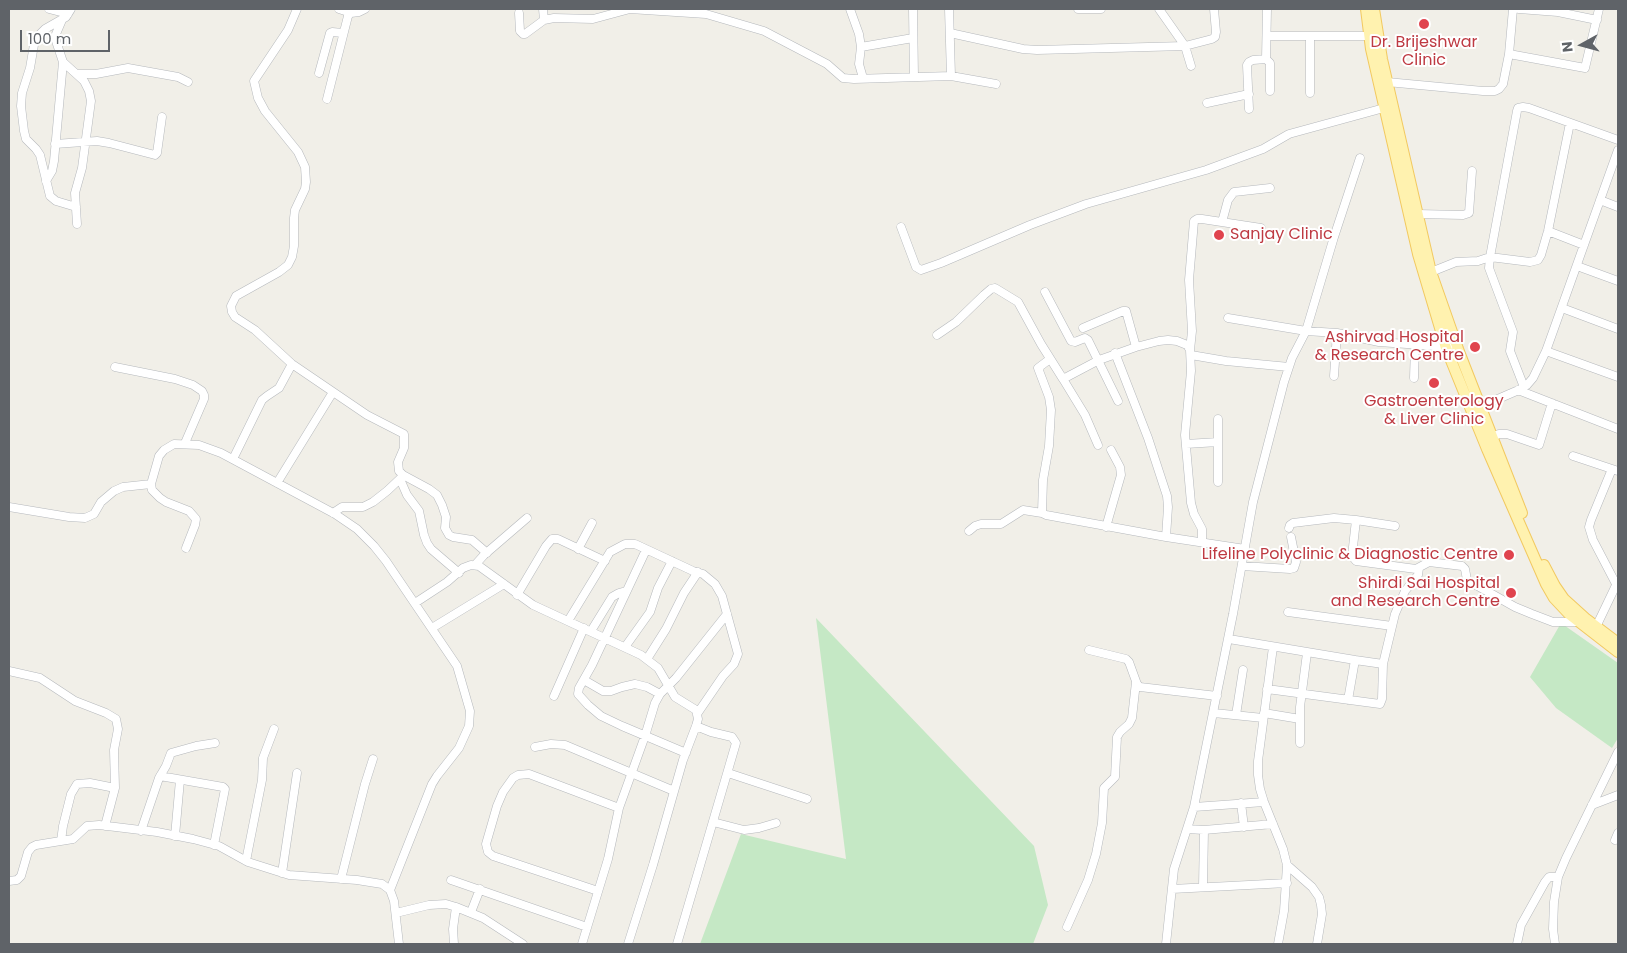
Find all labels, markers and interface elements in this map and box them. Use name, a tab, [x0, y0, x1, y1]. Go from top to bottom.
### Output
marker: Dr. Brijeshwar Clinic	[1417, 17, 1431, 31]
scale bar	[22, 20, 112, 52]
north arrow	[1557, 20, 1607, 70]
text: 100 m	[28, 28, 71, 49]
place label: Dr. Brijeshwar Clinic	[1370, 33, 1478, 71]
text: N	[1557, 40, 1578, 53]
place label: Sanjay Clinic	[1230, 225, 1333, 245]
marker: Sanjay Clinic	[1212, 228, 1226, 242]
place label: Ashirvad Hospital & Research Centre	[1315, 328, 1464, 366]
marker: Ashirvad Hospital & Research Centre	[1468, 340, 1482, 354]
marker: Gastroenterology & Liver Clinic	[1427, 376, 1441, 390]
place label: Gastroenterology & Liver Clinic	[1364, 392, 1504, 430]
place label: Lifeline Polyclinic & Diagnostic Centre	[1202, 545, 1498, 565]
marker: Lifeline Polyclinic & Diagnostic Centre	[1502, 548, 1516, 562]
place label: Shirdi Sai Hospital and Research Centre	[1331, 574, 1500, 612]
marker: Shirdi Sai Hospital and Research Centre	[1504, 586, 1518, 600]

